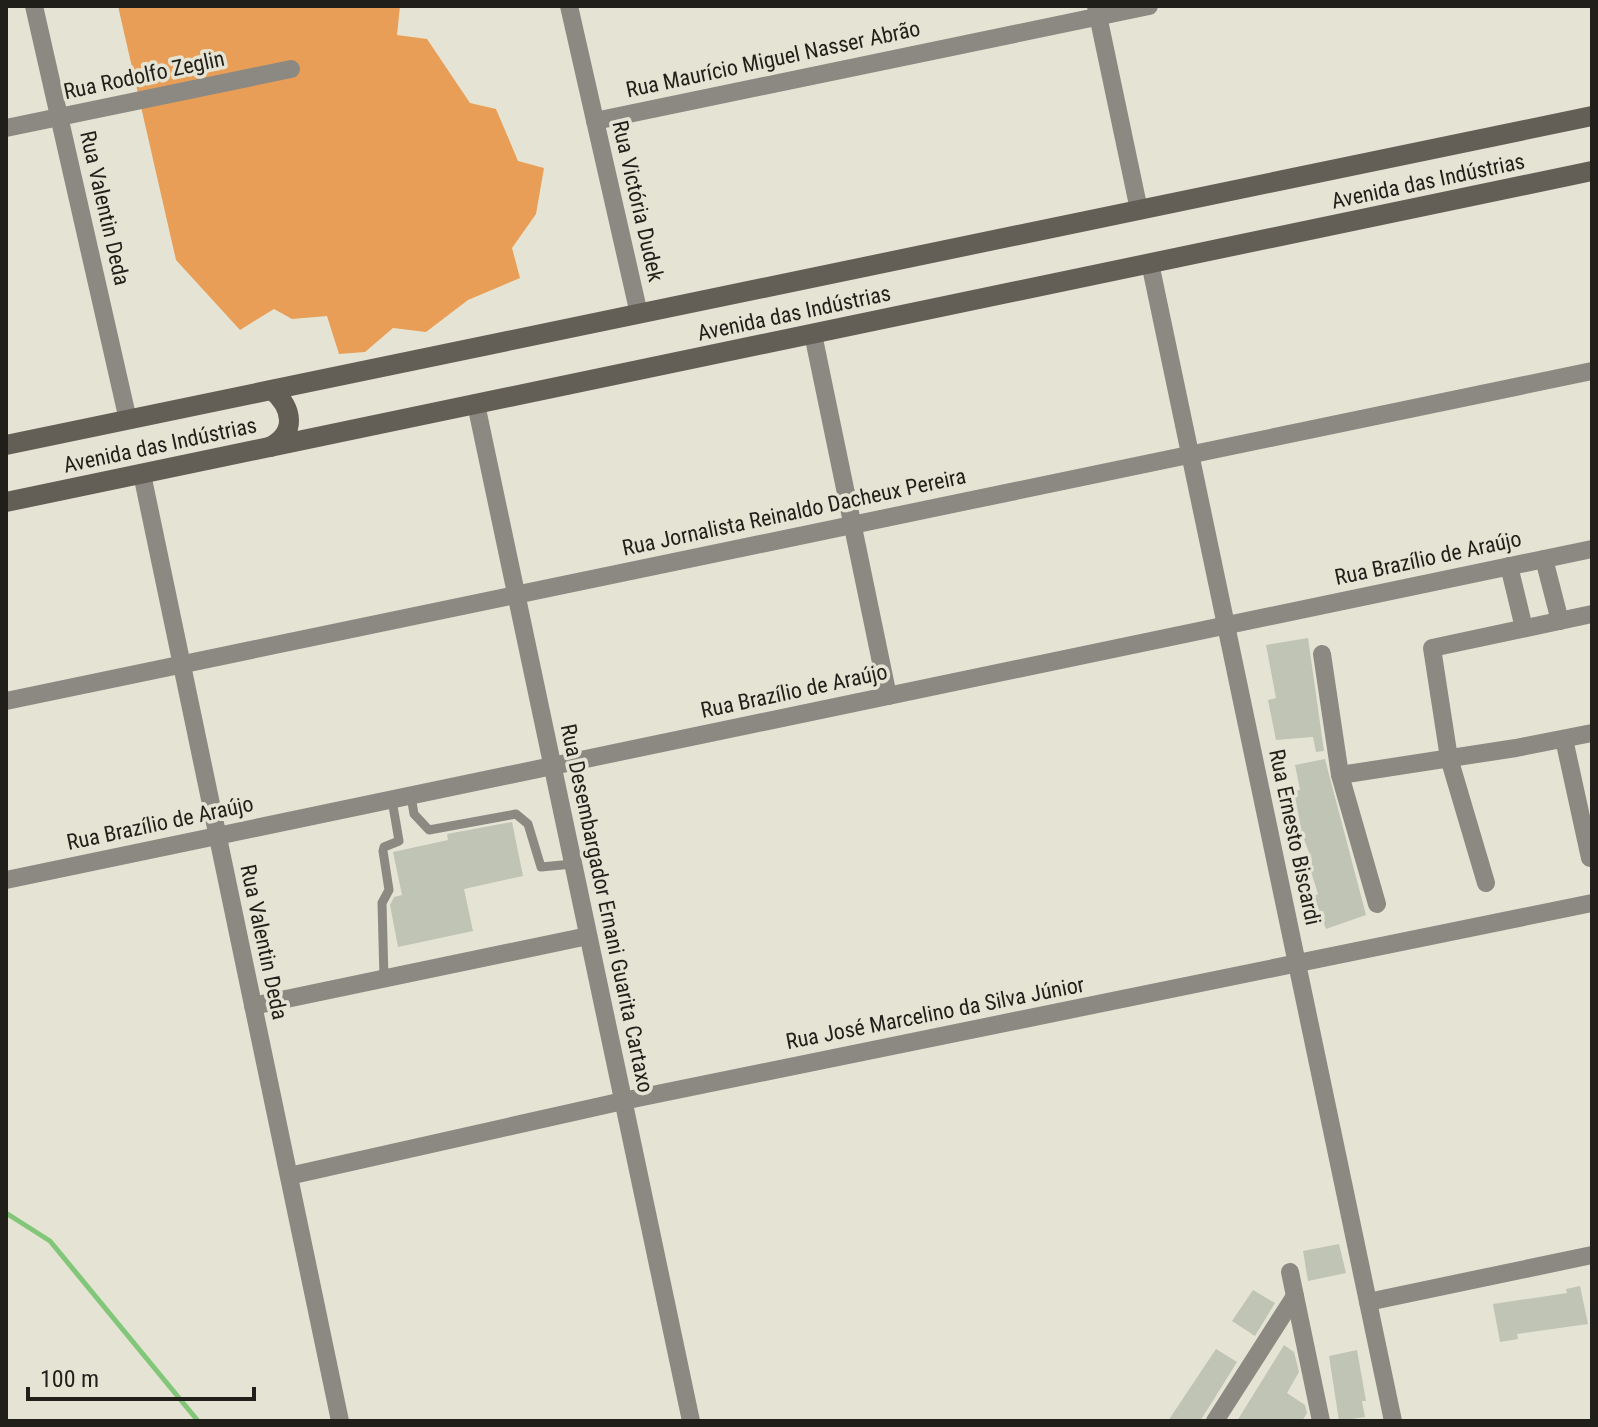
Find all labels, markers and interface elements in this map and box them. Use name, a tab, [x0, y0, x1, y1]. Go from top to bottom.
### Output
street label: Rua Maurício Miguel Nasser Abrão	[624, 16, 922, 102]
street label: Rua Rodolfo Zeglin	[61, 46, 227, 104]
street label: Rua Victória Dudek	[607, 118, 669, 284]
street label: Rua Valentin Deda	[75, 128, 135, 288]
street label: Avenida das Indústrias	[1329, 148, 1527, 214]
street label: Avenida das Indústrias	[695, 280, 893, 346]
street label: Avenida das Indústrias	[61, 412, 259, 478]
street label: Rua Jornalista Reinaldo Dacheux Pereira	[620, 463, 968, 561]
street label: Rua Brazílio de Araújo	[1332, 526, 1524, 590]
street label: Rua Brazílio de Araújo	[698, 659, 890, 723]
street label: Rua Desembargador Ernani Guarita Cartaxo	[556, 721, 658, 1095]
street label: Rua Ernesto Biscardi	[1264, 747, 1326, 927]
street label: Rua Brazílio de Araújo	[64, 791, 256, 855]
street label: Rua Valentin Deda	[235, 862, 293, 1022]
street label: Rua José Marcelino da Silva Júnior	[784, 972, 1087, 1054]
scale bar	[28, 1351, 254, 1401]
text: 100 m	[40, 1365, 99, 1393]

